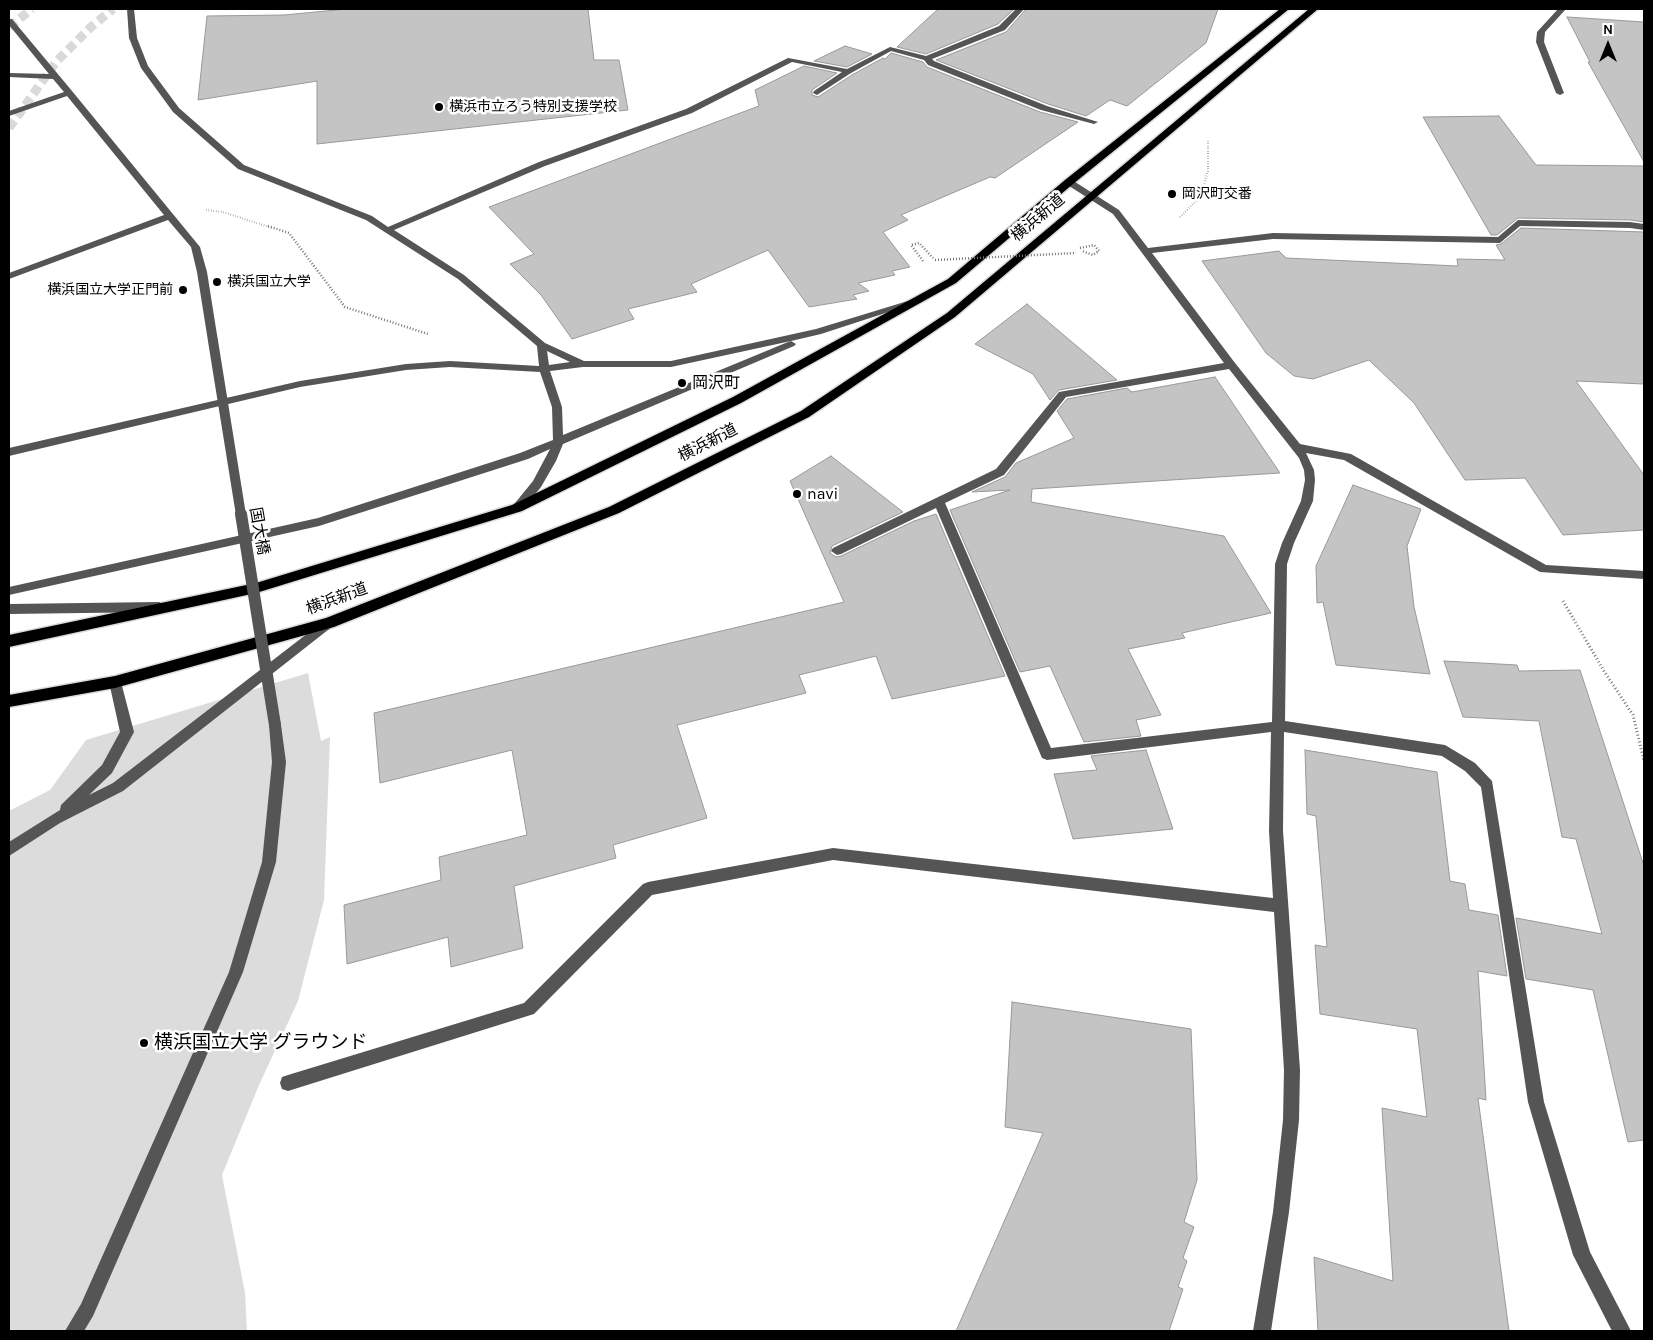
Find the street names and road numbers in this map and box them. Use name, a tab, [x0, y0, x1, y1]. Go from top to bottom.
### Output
street label: 横浜新道	[1007, 190, 1069, 246]
street label: 横浜新道	[675, 420, 741, 466]
street label: 国大橋	[245, 506, 273, 556]
street label: 横浜新道	[304, 579, 370, 619]

